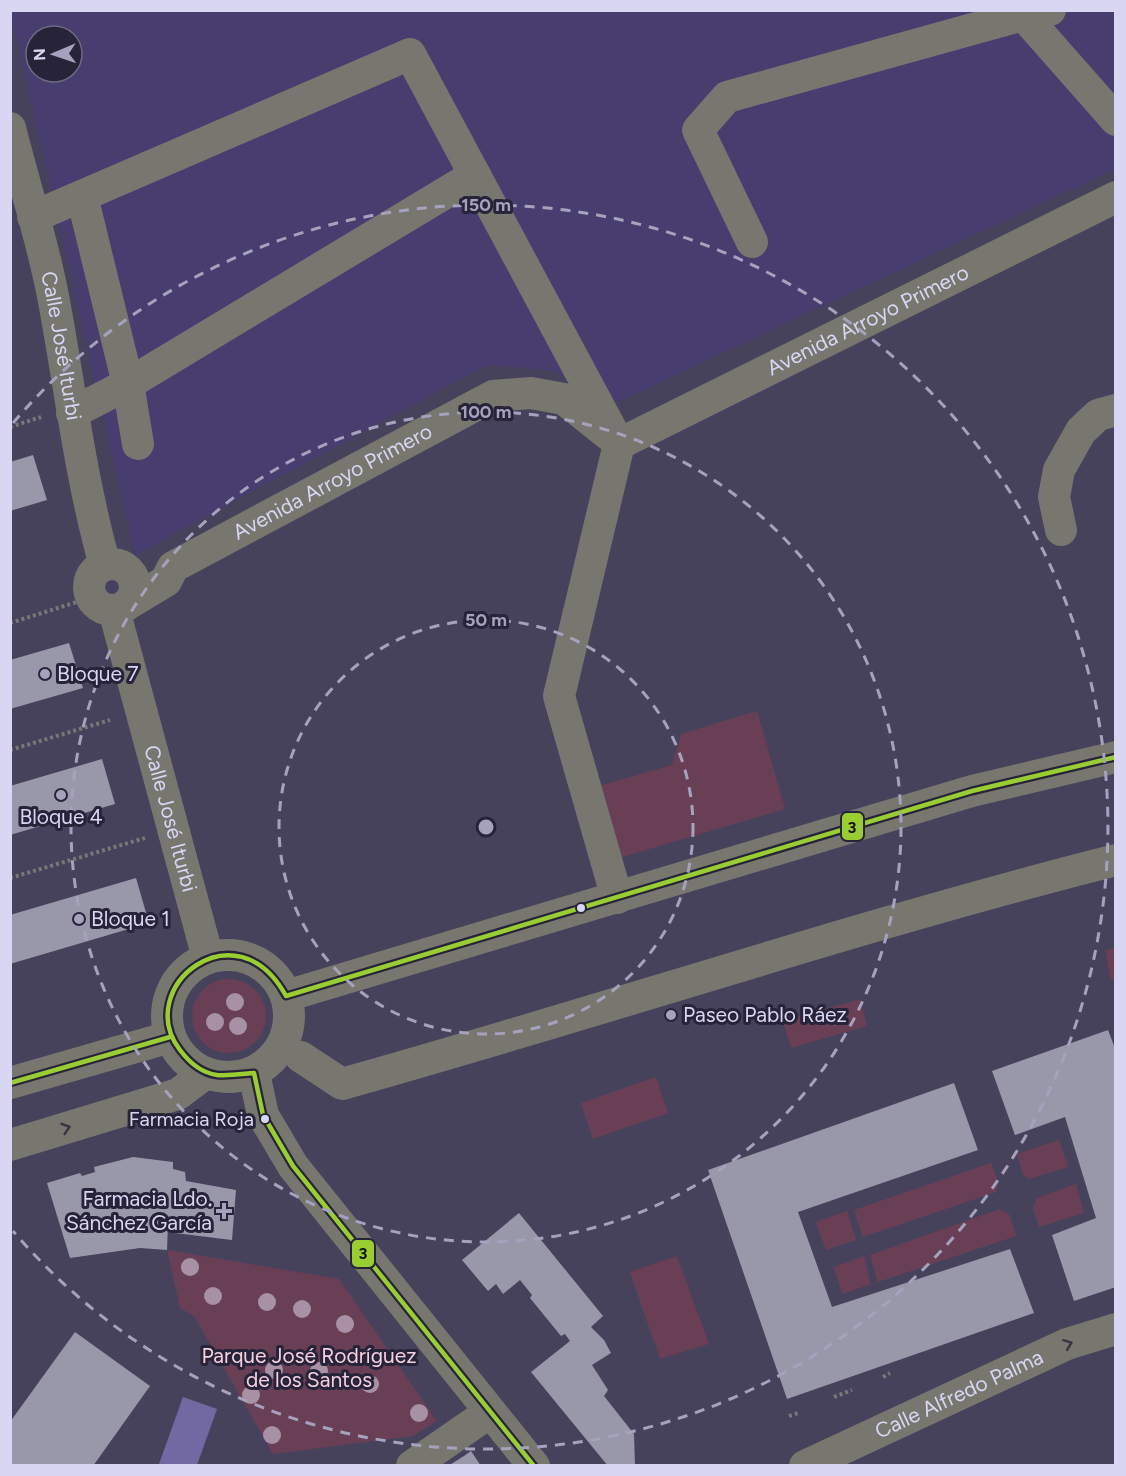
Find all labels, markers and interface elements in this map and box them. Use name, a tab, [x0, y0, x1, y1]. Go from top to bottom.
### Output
north arrow	[24, 24, 84, 84]
text: N	[30, 48, 49, 61]
text: 150 m	[461, 194, 511, 216]
street label: Avenida Arroyo Primero	[762, 259, 973, 381]
street label: Calle José Iturbi	[36, 269, 87, 422]
text: 100 m	[461, 401, 511, 423]
street label: Avenida Arroyo Primero	[228, 418, 436, 545]
text: 50 m	[465, 609, 507, 631]
place label: Bloque 7	[57, 661, 138, 686]
marker: Bloque 7	[38, 667, 52, 681]
street label: Calle José Iturbi	[139, 742, 203, 895]
marker: Bloque 4	[54, 788, 68, 802]
place label: Bloque 4	[19, 804, 103, 829]
line badge: 3	[841, 812, 864, 841]
centre of rings	[476, 817, 496, 837]
text: 3	[848, 818, 857, 837]
unlabelled marker	[575, 902, 587, 914]
place label: Bloque 1	[91, 906, 170, 931]
marker: Bloque 1	[72, 912, 86, 926]
place label: Paseo Pablo Ráez	[683, 1002, 847, 1027]
marker: Paseo Pablo Ráez	[664, 1008, 678, 1022]
place label: Farmacia Roja	[129, 1107, 254, 1131]
marker: Farmacia Roja	[259, 1113, 271, 1125]
one-way arrow	[61, 1123, 71, 1135]
place label: Farmacia Ldo. Sánchez García	[66, 1186, 212, 1235]
marker: Farmacia Ldo. Sánchez García	[217, 1204, 231, 1218]
line badge: 3	[351, 1239, 375, 1268]
text: 3	[359, 1244, 368, 1263]
one-way arrow	[1062, 1339, 1073, 1352]
park label: Parque José Rodríguez de los Santos	[201, 1343, 417, 1392]
street label: Calle Alfredo Palma	[871, 1344, 1047, 1444]

